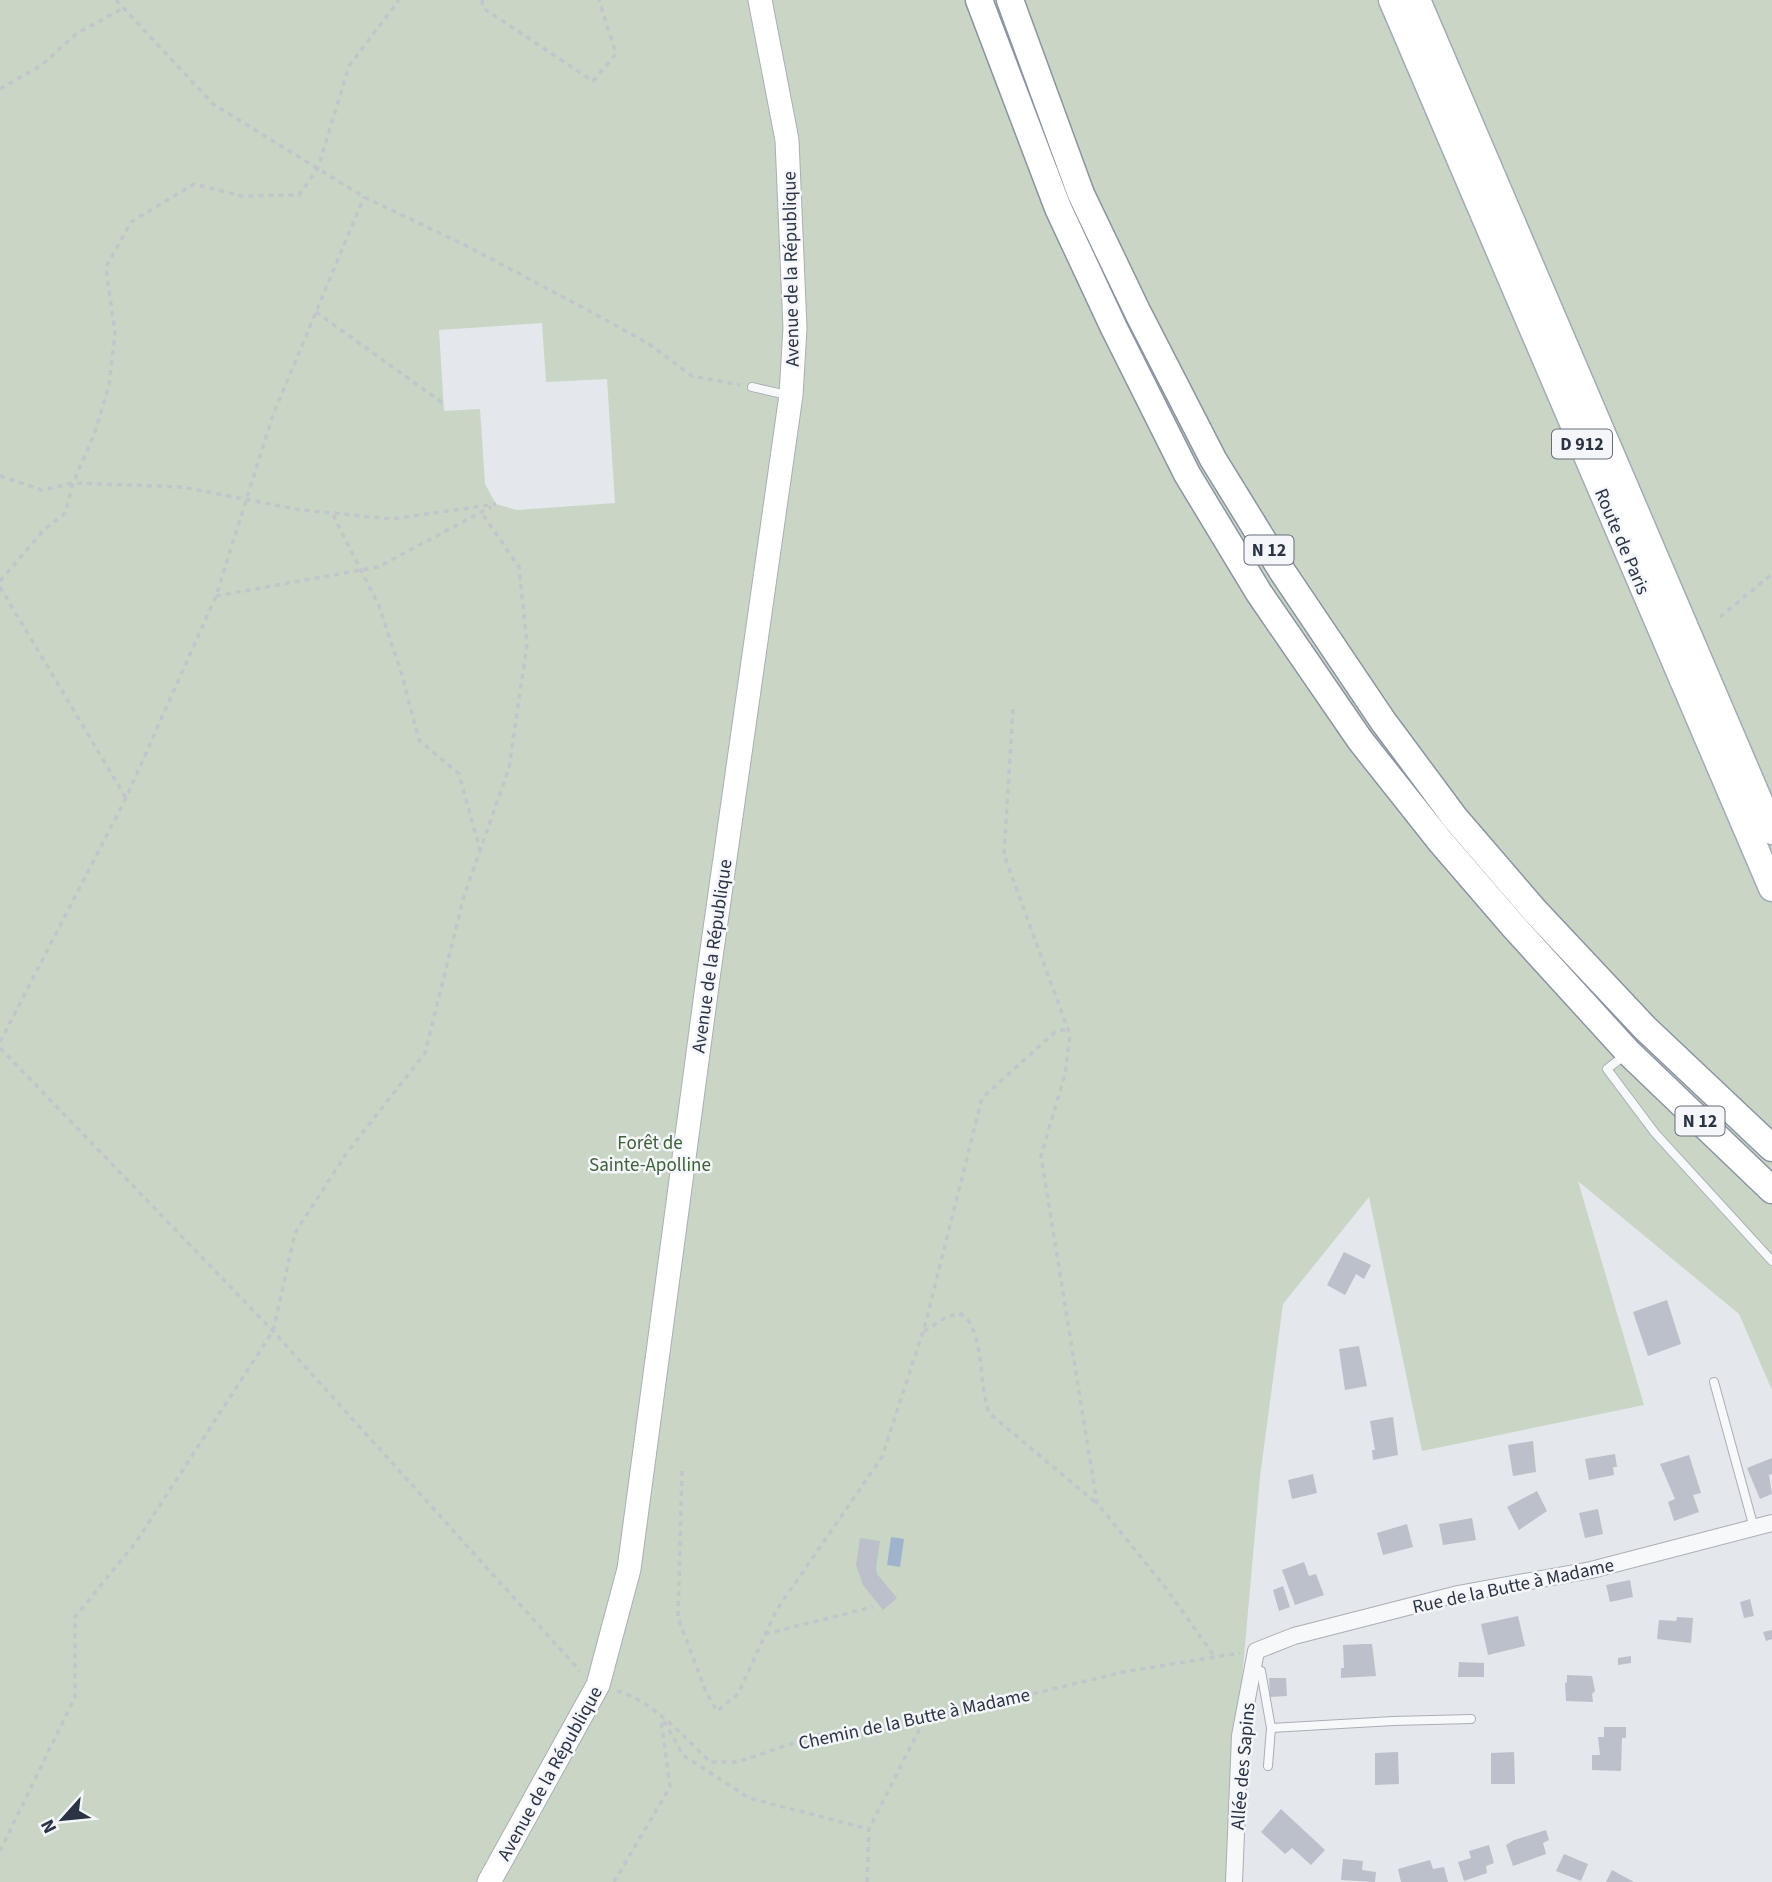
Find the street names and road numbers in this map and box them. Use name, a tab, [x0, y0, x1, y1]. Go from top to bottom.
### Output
street label: Avenue de la République	[776, 171, 807, 367]
road number: D 912	[1552, 430, 1612, 458]
street label: Route de Paris	[1587, 484, 1656, 599]
road number: N 12	[1244, 536, 1294, 564]
street label: Avenue de la République	[686, 857, 739, 1055]
road number: N 12	[1676, 1106, 1724, 1136]
street label: Rue de la Butte à Madame	[1410, 1552, 1617, 1621]
street label: Avenue de la République	[491, 1682, 610, 1866]
street label: Chemin de la Butte à Madame	[796, 1682, 1033, 1757]
street label: Allée des Sapins	[1224, 1701, 1263, 1831]

